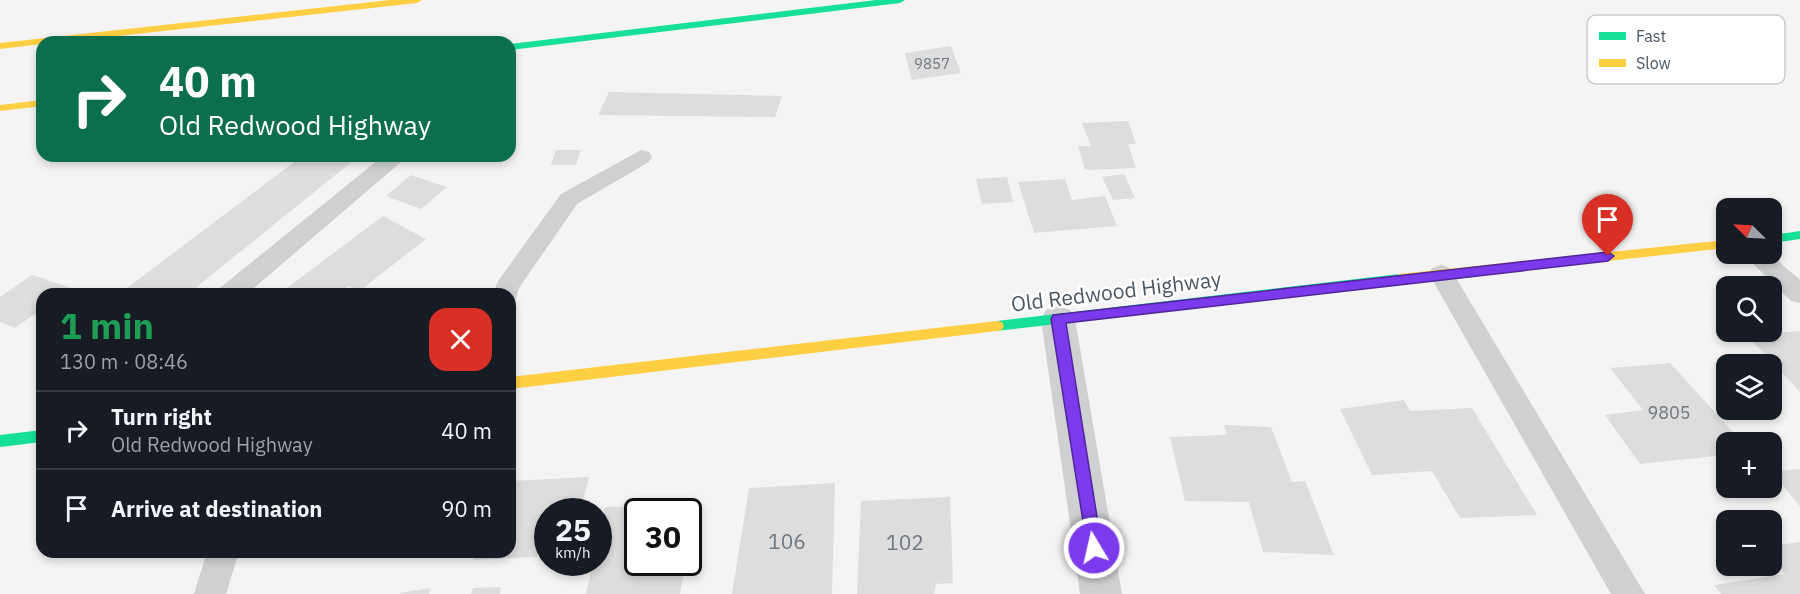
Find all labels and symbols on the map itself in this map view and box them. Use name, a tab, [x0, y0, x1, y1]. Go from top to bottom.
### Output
legend	[1587, 15, 1785, 84]
text: Fast	[1636, 26, 1666, 46]
text: Slow	[1636, 53, 1671, 73]
house number: 9857	[914, 54, 950, 73]
pin	[1582, 194, 1633, 256]
north arrow	[1716, 198, 1782, 264]
street label: Old Redwood Highway	[1009, 264, 1223, 318]
house number: 9805	[1647, 401, 1691, 424]
speed limit sign: 30	[624, 498, 702, 576]
position arrow	[1062, 516, 1126, 580]
house number: 106	[768, 527, 806, 555]
house number: 102	[886, 528, 924, 556]

